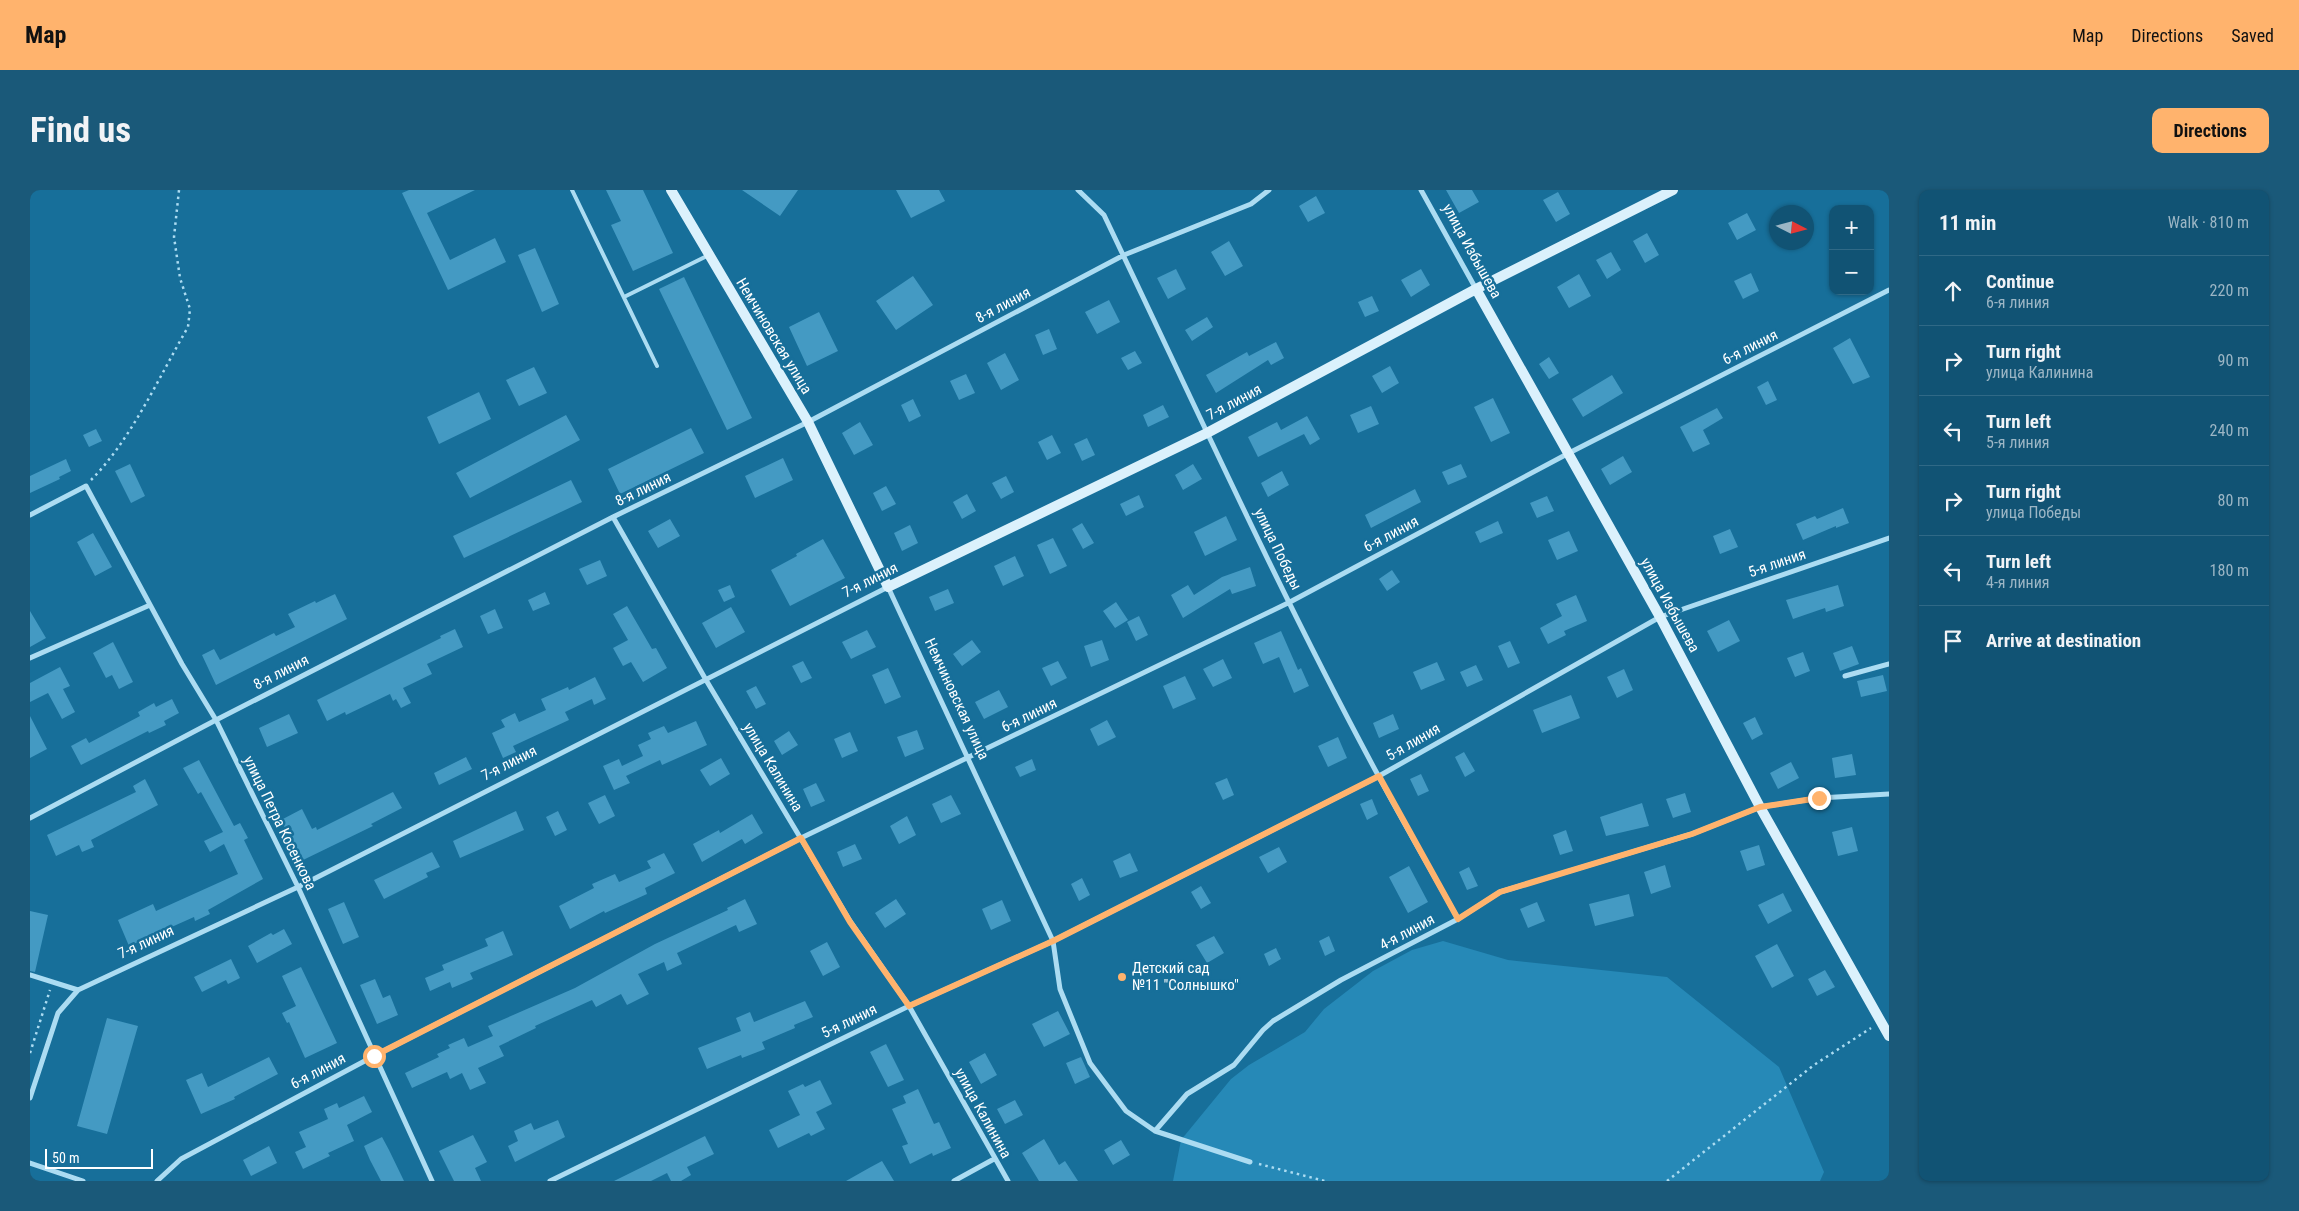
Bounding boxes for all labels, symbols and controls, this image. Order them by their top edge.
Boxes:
text: Map [25,21,66,49]
text: Map [2072,25,2103,46]
text: Directions [2131,25,2203,46]
text: Saved [2231,25,2274,46]
button: Directions [2152,108,2269,153]
text: Find us [30,110,131,151]
street label: улица Избышева [1439,200,1505,302]
north arrow [1769,205,1814,250]
map controls [1829,205,1874,295]
button: + [1829,205,1874,250]
text: 11 min [1939,211,1996,235]
text: Walk · 810 m [2168,213,2249,232]
button: − [1829,250,1874,295]
text: Continue [1986,270,2054,293]
street label: Немчиновская улица [732,275,816,397]
icon: ahead [1939,277,1967,305]
text: 220 m [2210,281,2249,300]
street label: 8-я линия [972,283,1034,327]
text: 6-я линия [1986,293,2050,312]
street label: 6-я линия [1719,325,1781,369]
text: Turn right [1986,340,2061,363]
icon: right [1939,347,1967,375]
text: 90 m [2217,351,2249,370]
text: улица Калинина [1986,363,2093,382]
street label: 7-я линия [1203,380,1265,424]
text: Turn left [1986,410,2051,433]
icon: left [1939,417,1967,445]
text: 240 m [2210,421,2249,440]
text: 5-я линия [1986,433,2050,452]
street label: 8-я линия [612,468,674,510]
text: Turn right [1986,480,2061,503]
icon: right [1939,487,1967,515]
text: 80 m [2217,491,2249,510]
text: улица Победы [1986,503,2081,522]
street label: улица Победы [1250,505,1306,593]
street label: 6-я линия [1360,512,1422,556]
street label: 5-я линия [1746,545,1808,581]
text: Turn left [1986,550,2051,573]
street label: улица Избышева [1637,554,1703,656]
icon: left [1939,557,1967,585]
street label: 7-я линия [839,558,901,602]
text: 180 m [2210,561,2249,580]
text: 4-я линия [1986,573,2050,592]
icon: arrive [1939,627,1967,655]
text: Arrive at destination [1986,629,2141,652]
street label: Немчиновская улица [921,635,993,763]
street label: 8-я линия [250,650,312,694]
street label: 6-я линия [998,694,1060,736]
street label: улица Калинина [739,719,807,815]
street label: 5-я линия [1383,719,1443,765]
street label: 7-я линия [478,741,540,785]
street label: улица Петра Косенкова [240,753,320,893]
route end [1808,787,1831,810]
street label: 4-я линия [1376,910,1438,954]
street label: 7-я линия [115,921,177,963]
place label: Детский сад №11 "Солнышко" [1132,959,1239,994]
marker: Детский сад №11 "Солнышко" [1116,971,1128,983]
street label: 5-я линия [818,1000,880,1042]
route start [363,1045,386,1068]
street label: 6-я линия [287,1049,349,1093]
street label: улица Калинина [951,1065,1015,1161]
scale bar [45,1146,152,1169]
text: 50 m [52,1150,80,1166]

